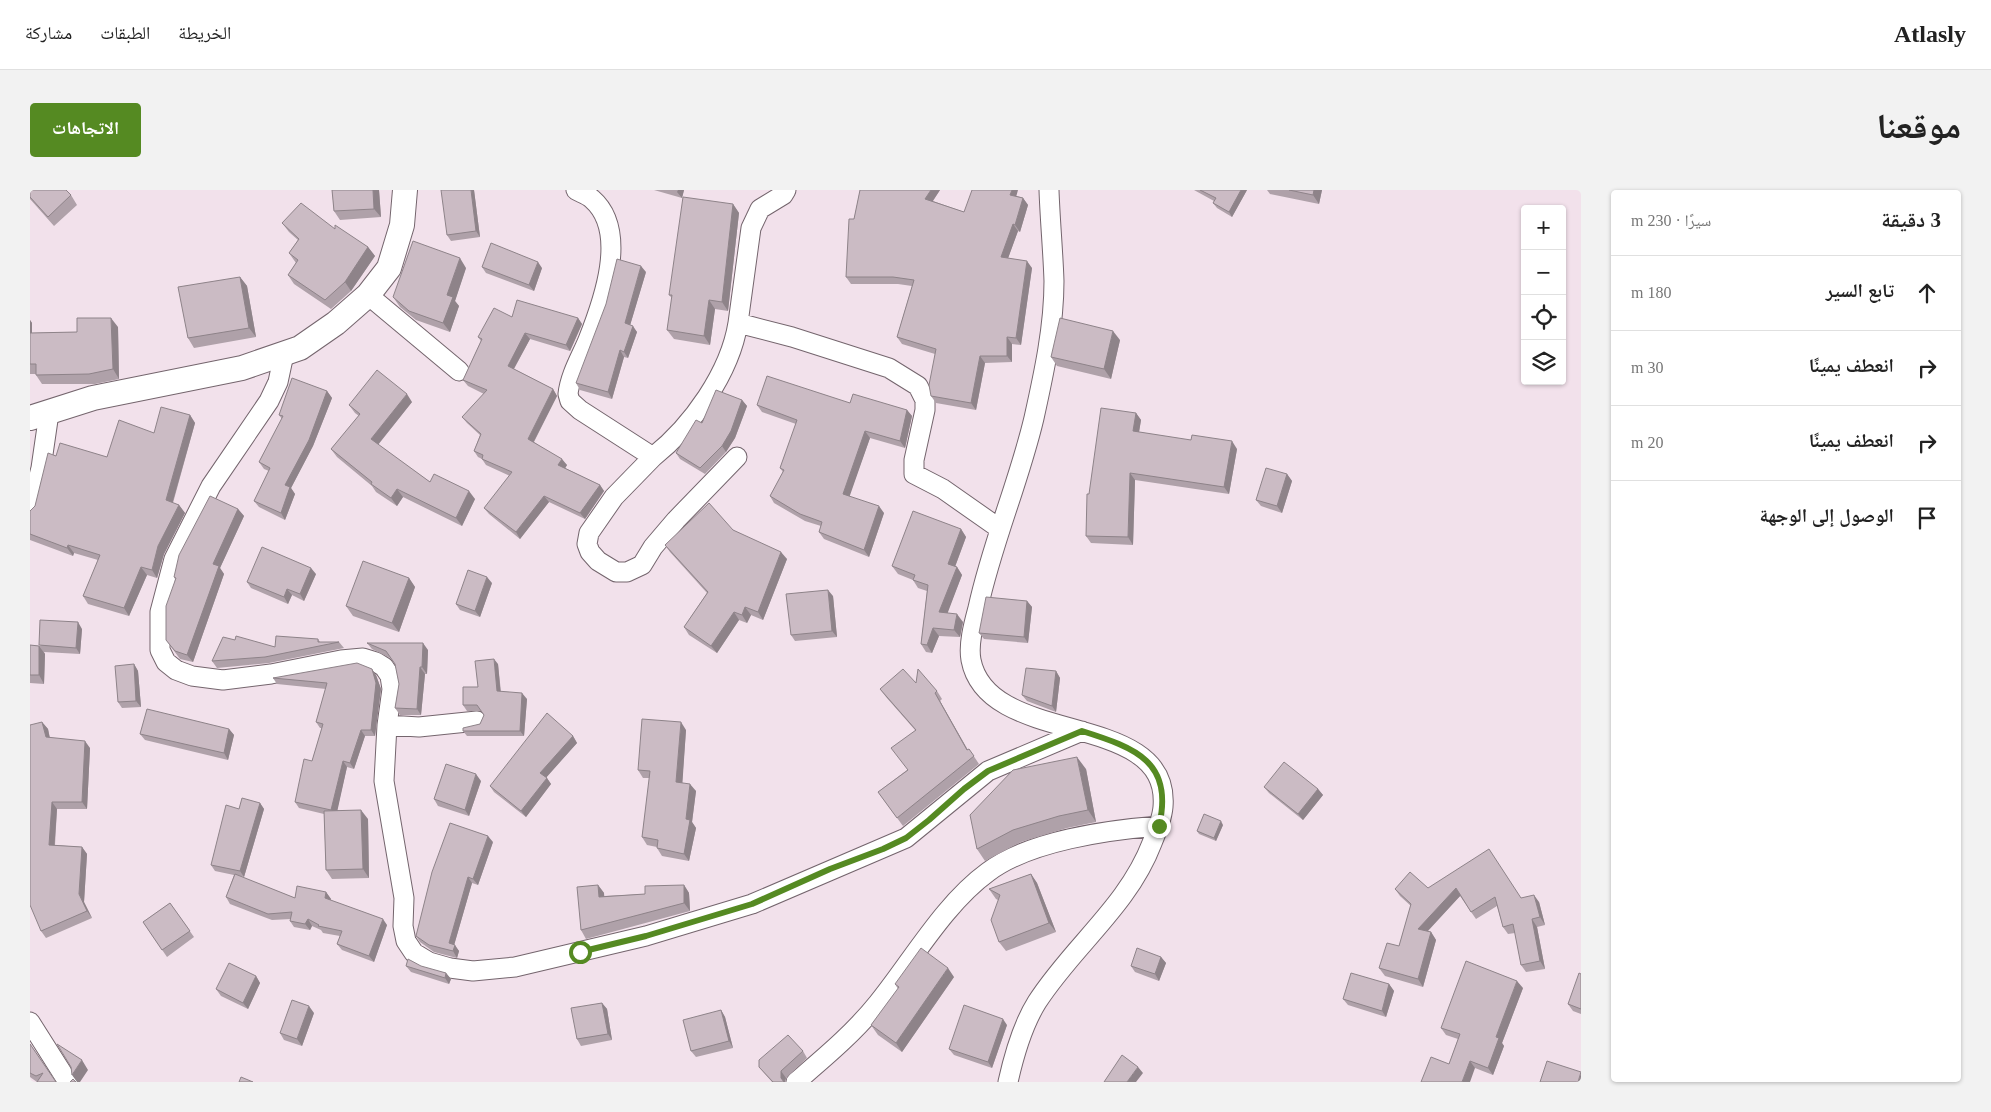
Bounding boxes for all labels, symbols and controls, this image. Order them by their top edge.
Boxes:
text: Atlasly [1894,21,1966,47]
text: مشاركة [25,23,72,43]
text: الطبقات [100,23,150,43]
text: الخريطة [178,23,231,43]
button: الاتجاهات [30,103,141,157]
text: موقعنا [1876,107,1961,146]
map controls [1521,205,1566,385]
button: + [1521,205,1566,250]
text: 3 دقيقة [1881,208,1941,232]
text: سيرًا · 230 m [1631,212,1711,229]
button: − [1521,250,1566,295]
icon: ahead [1913,279,1941,307]
text: تابع السير [1826,280,1894,301]
text: 180 m [1631,284,1671,301]
button: locate [1521,295,1566,340]
button: layers [1521,340,1566,385]
icon: right [1913,354,1941,382]
text: انعطف يمينًا [1809,355,1894,376]
text: 30 m [1631,359,1663,376]
icon: right [1913,429,1941,457]
text: انعطف يمينًا [1809,430,1894,451]
text: 20 m [1631,434,1663,451]
icon: arrive [1913,504,1941,532]
text: الوصول إلى الوجهة [1760,505,1894,526]
route end [1148,815,1171,838]
route start [569,941,592,964]

